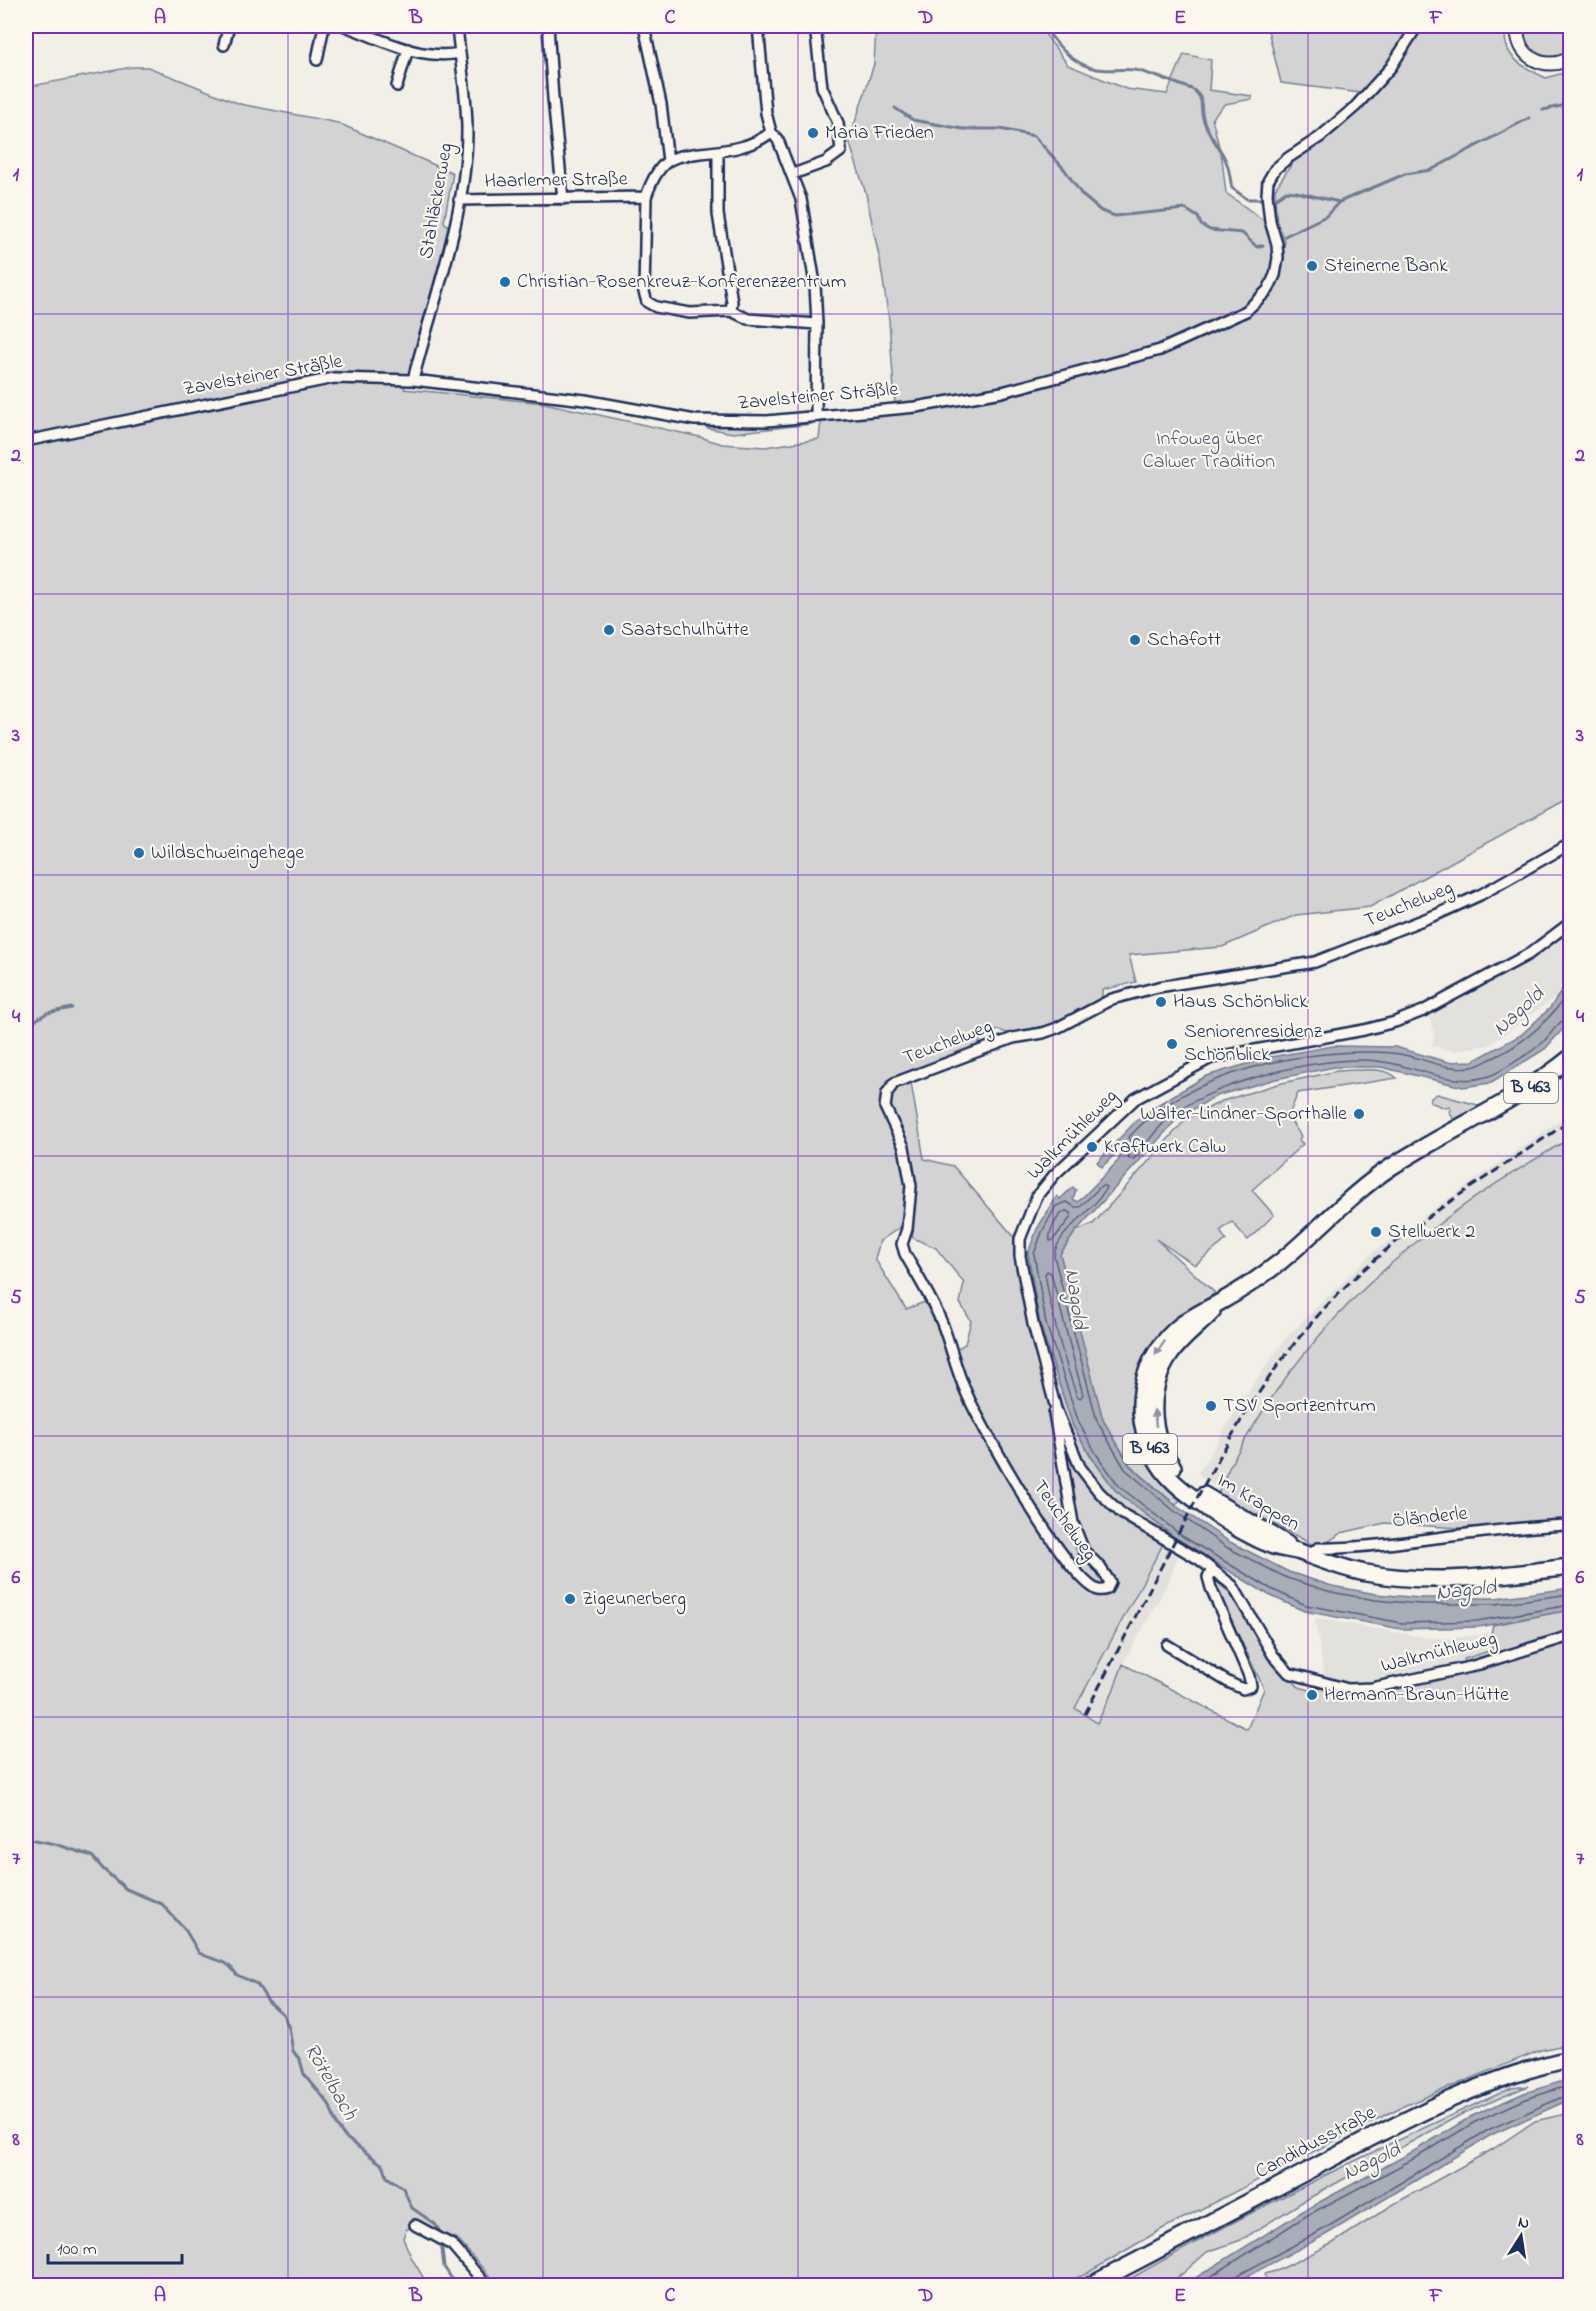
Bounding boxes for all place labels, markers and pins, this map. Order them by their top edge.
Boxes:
place label: Maria Frieden [825,119,934,148]
marker: Maria Frieden [806,126,820,140]
place label: Steinerne Bank [1324,252,1448,281]
marker: Steinerne Bank [1305,259,1319,273]
place label: Christian-Rosenkreuz-Konferenzzentrum [517,268,846,297]
marker: Christian-Rosenkreuz-Konferenzzentrum [498,275,512,289]
place label: Saatschulhütte [621,616,749,645]
marker: Saatschulhütte [602,623,616,637]
place label: Schafott [1147,626,1221,655]
marker: Schafott [1128,633,1142,647]
place label: Wildschweingehege [151,839,304,869]
marker: Wildschweingehege [132,846,146,860]
place label: Haus Schönblick [1173,988,1308,1017]
marker: Haus Schönblick [1154,995,1168,1009]
place label: Seniorenresidenz Schönblick [1184,1018,1323,1070]
marker: Seniorenresidenz Schönblick [1165,1037,1179,1051]
place label: Walter-Lindner-Sporthalle [1140,1100,1347,1129]
marker: Walter-Lindner-Sporthalle [1352,1107,1366,1121]
place label: Kraftwerk Calw [1104,1133,1226,1162]
marker: Kraftwerk Calw [1085,1140,1099,1154]
place label: Stellwerk 2 [1388,1218,1475,1247]
marker: Stellwerk 2 [1369,1225,1383,1239]
place label: TSV Sportzentrum [1223,1392,1376,1421]
marker: TSV Sportzentrum [1204,1399,1218,1413]
place label: Zigeunerberg [582,1585,686,1615]
marker: Zigeunerberg [563,1592,577,1606]
place label: Hermann-Braun-Hütte [1324,1681,1509,1710]
marker: Hermann-Braun-Hütte [1305,1688,1319,1702]

